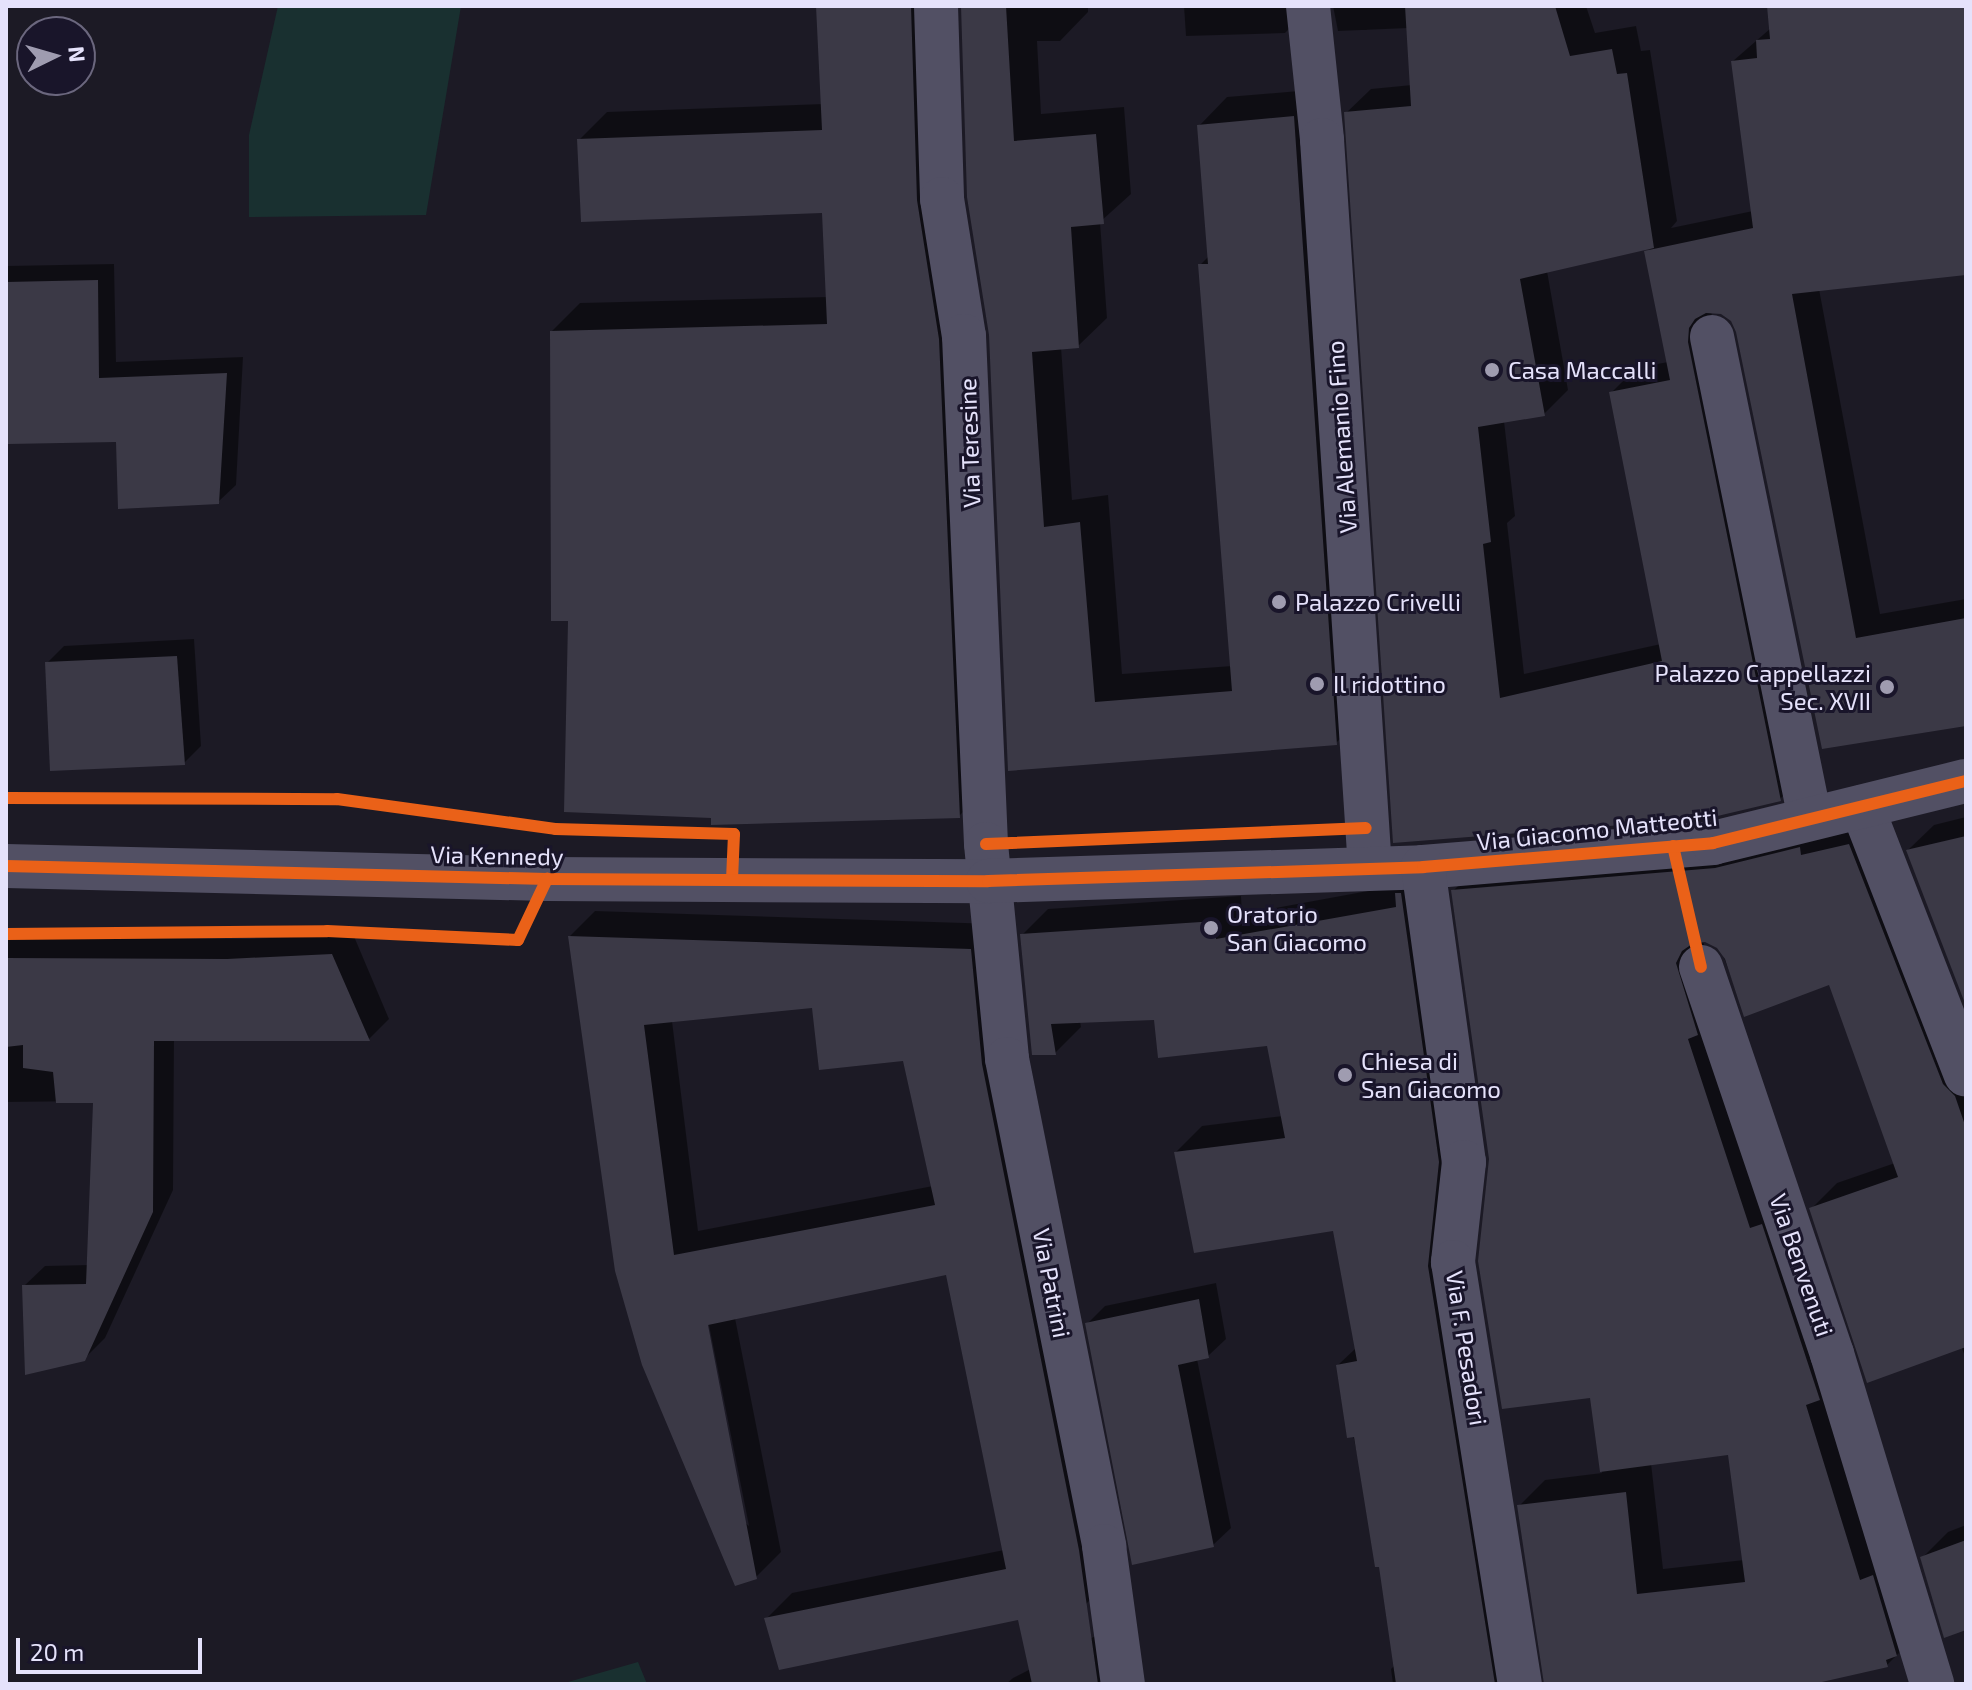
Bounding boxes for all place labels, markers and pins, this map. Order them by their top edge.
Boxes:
place label: Casa Maccalli [1508,356,1656,384]
marker: Casa Maccalli [1483,361,1501,379]
place label: Palazzo Crivelli [1295,588,1461,616]
marker: Palazzo Crivelli [1270,593,1288,611]
place label: Palazzo Cappellazzi Sec. XVII [1655,659,1871,715]
place label: Il ridottino [1333,670,1447,698]
marker: Il ridottino [1308,675,1326,693]
marker: Palazzo Cappellazzi Sec. XVII [1878,678,1896,696]
place label: Oratorio San Giacomo [1227,900,1367,956]
marker: Oratorio San Giacomo [1202,919,1220,937]
place label: Chiesa di San Giacomo [1361,1047,1501,1103]
marker: Chiesa di San Giacomo [1336,1066,1354,1084]

